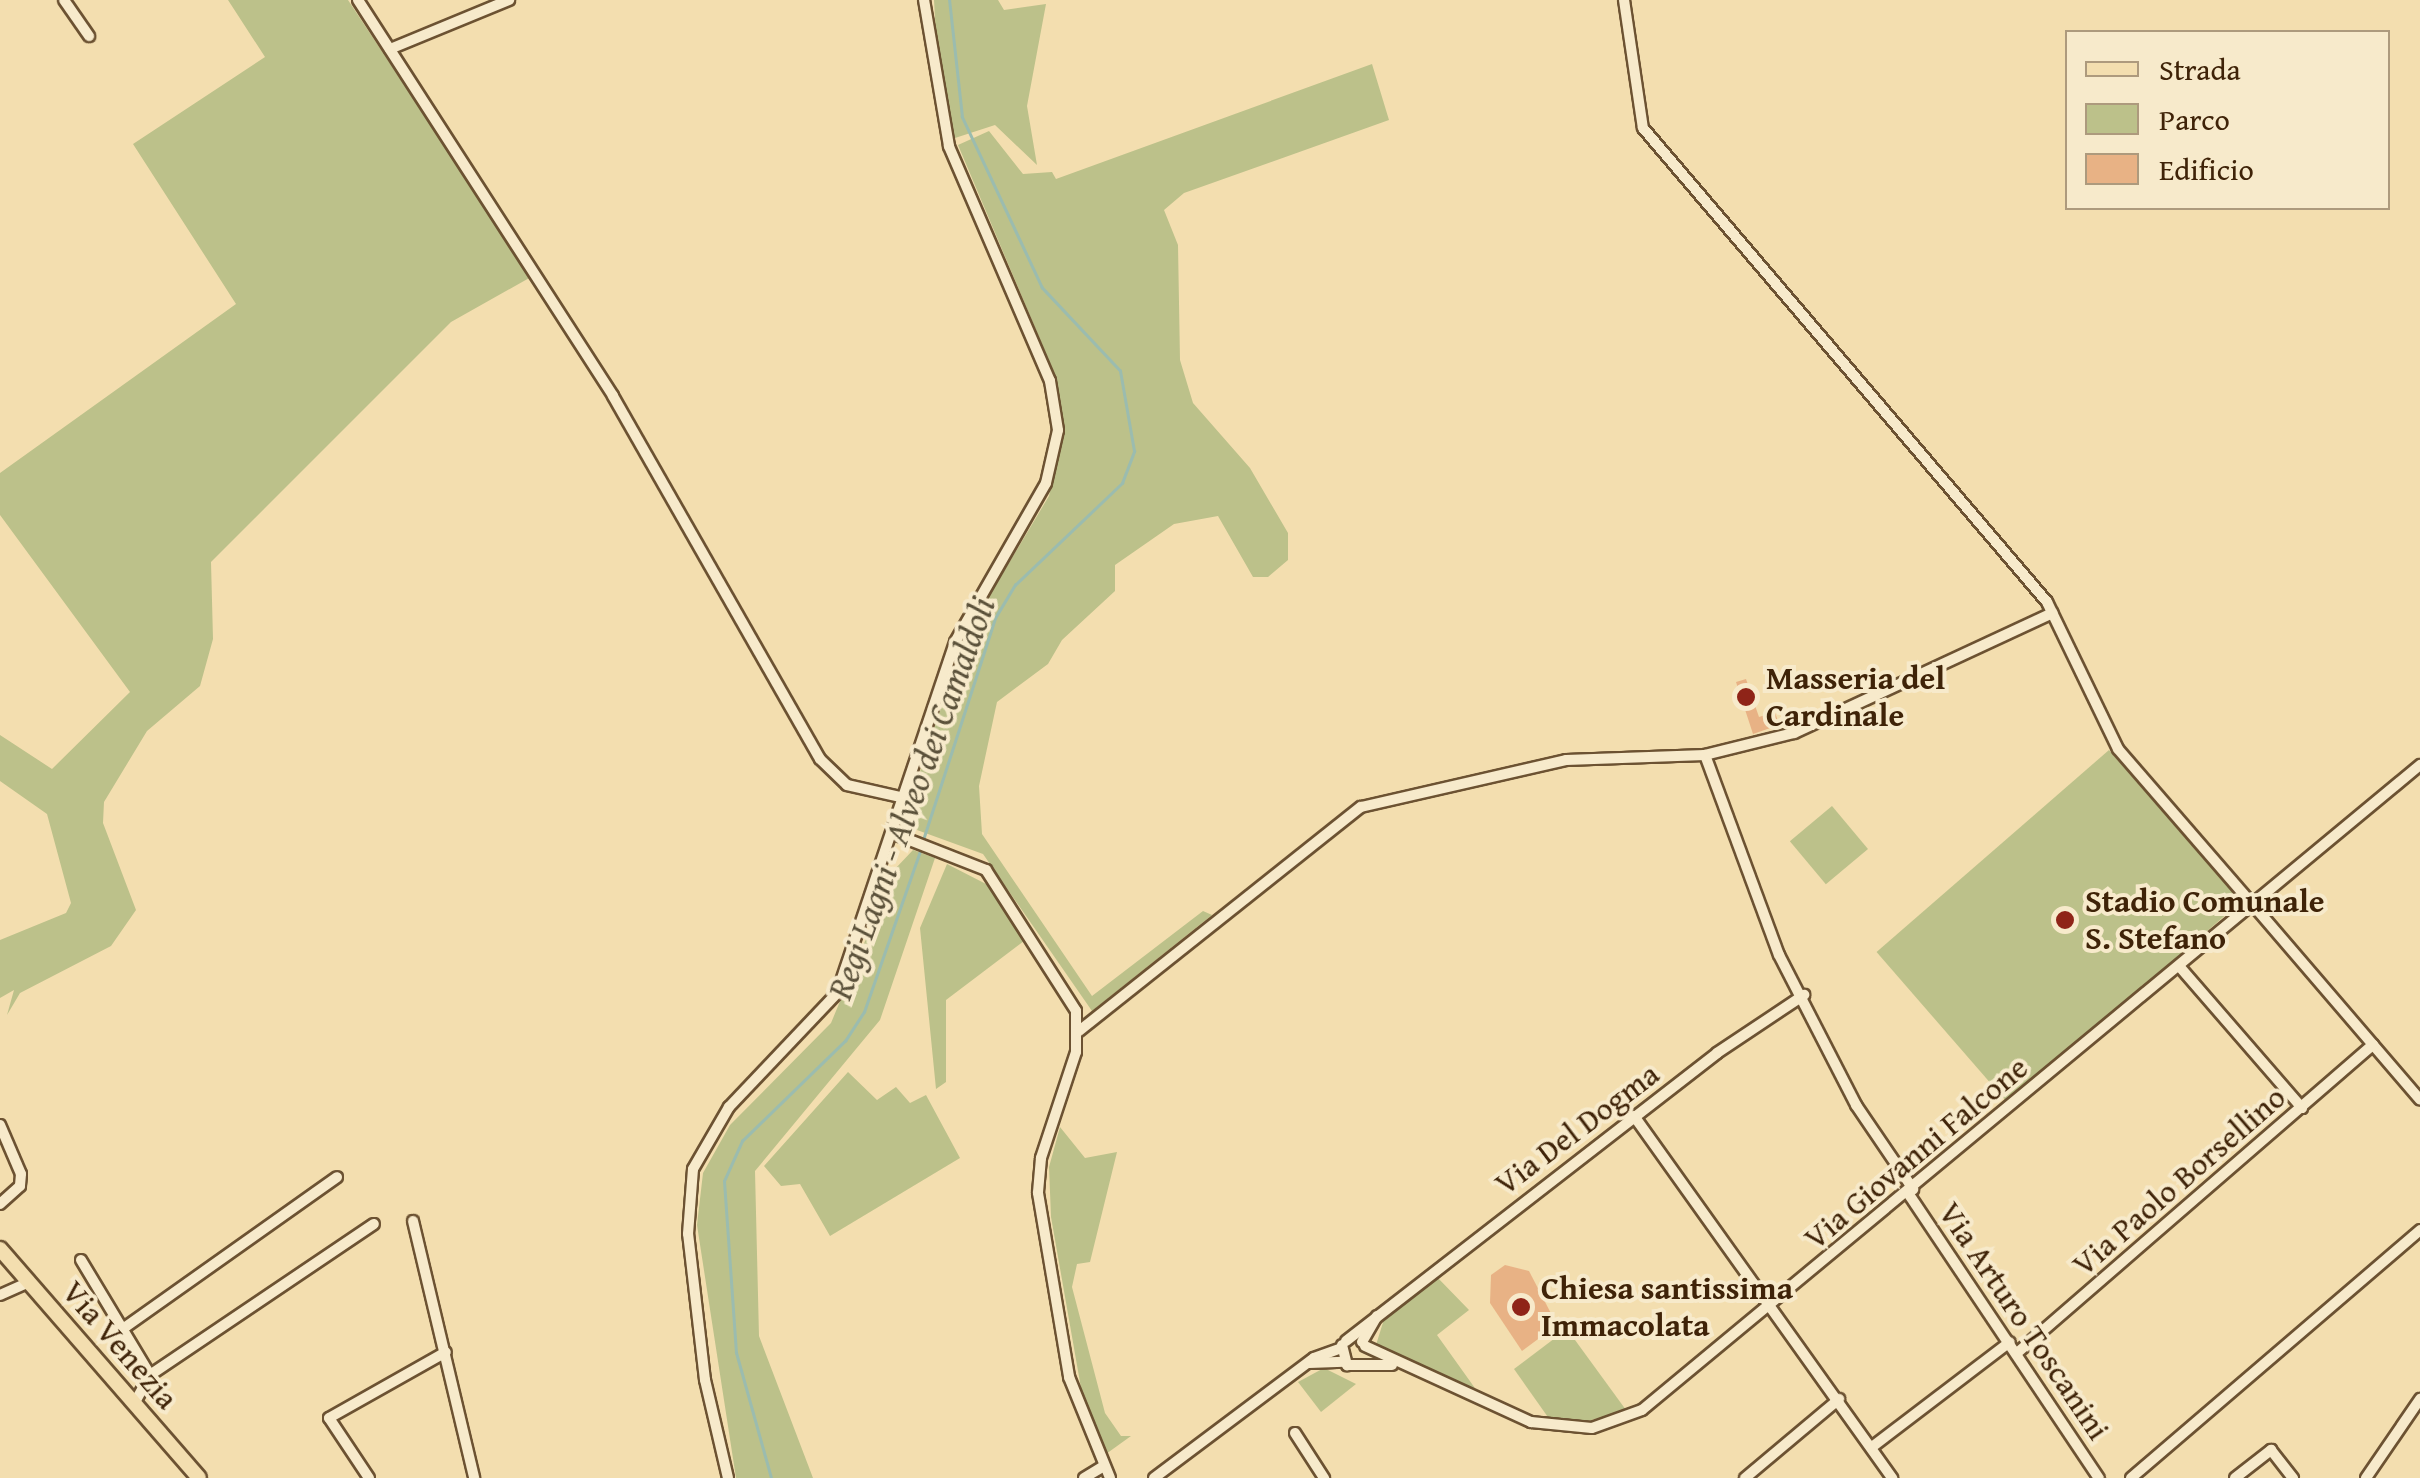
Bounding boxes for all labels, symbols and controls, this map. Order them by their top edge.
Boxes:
legend [2065,30,2390,210]
text: Strada [2159,47,2241,91]
text: Parco [2159,97,2230,141]
text: Edificio [2159,147,2254,191]
water label: Regi Lagni - Alveo dei Camaldoli [819,591,1003,1005]
place label: Masseria del Cardinale [1766,660,1945,735]
marker: Masseria del Cardinale [1735,686,1757,708]
place label: Stadio Comunale S. Stefano [2085,883,2325,958]
marker: Stadio Comunale S. Stefano [2054,909,2076,931]
street label: Via Giovanni Falcone [1796,1048,2036,1258]
street label: Via Del Dogma [1487,1055,1667,1203]
street label: Via Paolo Borsellino [2065,1078,2293,1284]
street label: Via Arturo Toscanini [1930,1195,2118,1447]
place label: Chiesa santissima Immacolata [1541,1270,1793,1345]
street label: Via Venezia [54,1273,186,1417]
marker: Chiesa santissima Immacolata [1510,1296,1532,1318]

